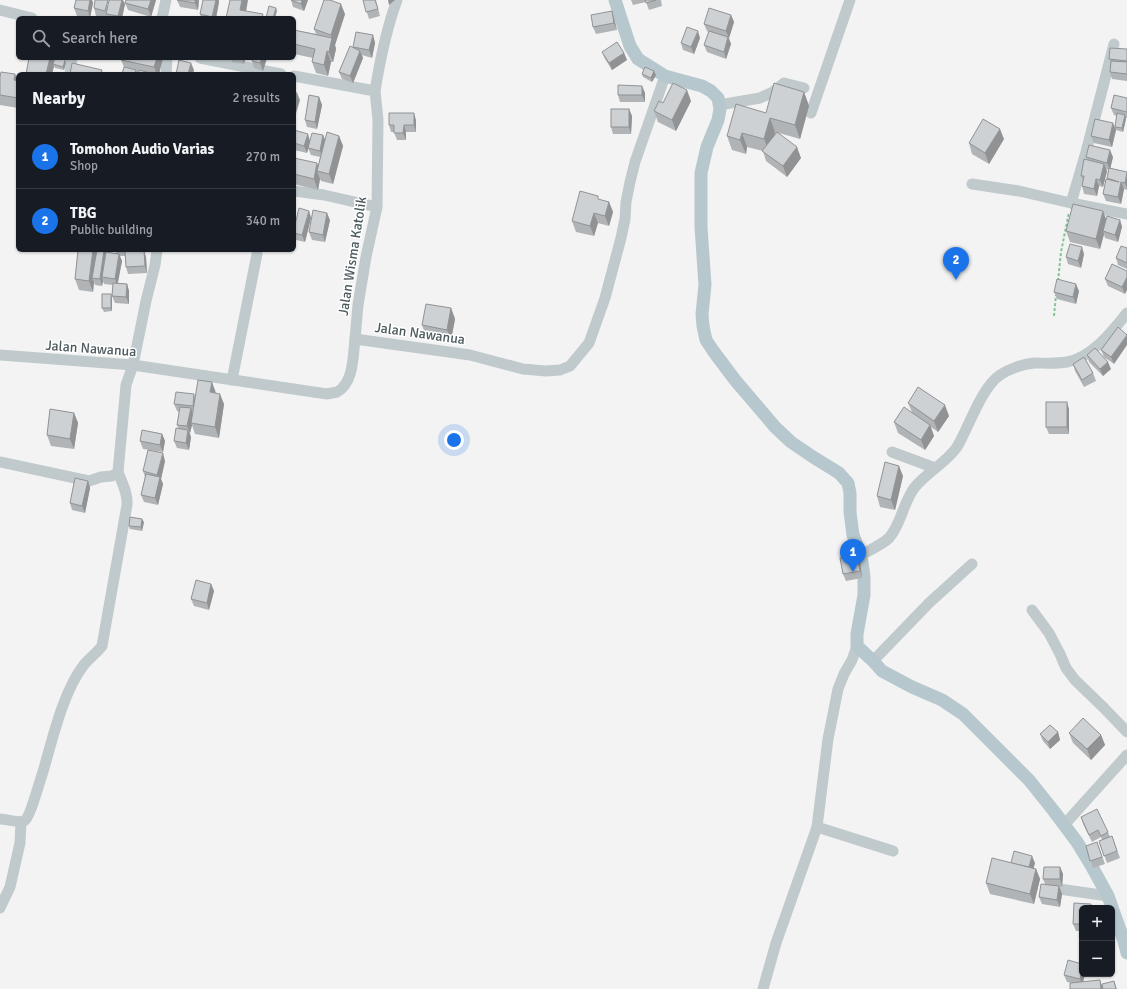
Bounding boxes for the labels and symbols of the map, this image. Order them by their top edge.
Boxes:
street label: Jalan Wisma Katolik [335,195,370,317]
pin: 2 [943,247,969,280]
street label: Jalan Nawanua [374,319,466,348]
street label: Jalan Nawanua [45,337,137,360]
your location [444,430,464,450]
pin: 1 [840,539,866,572]

